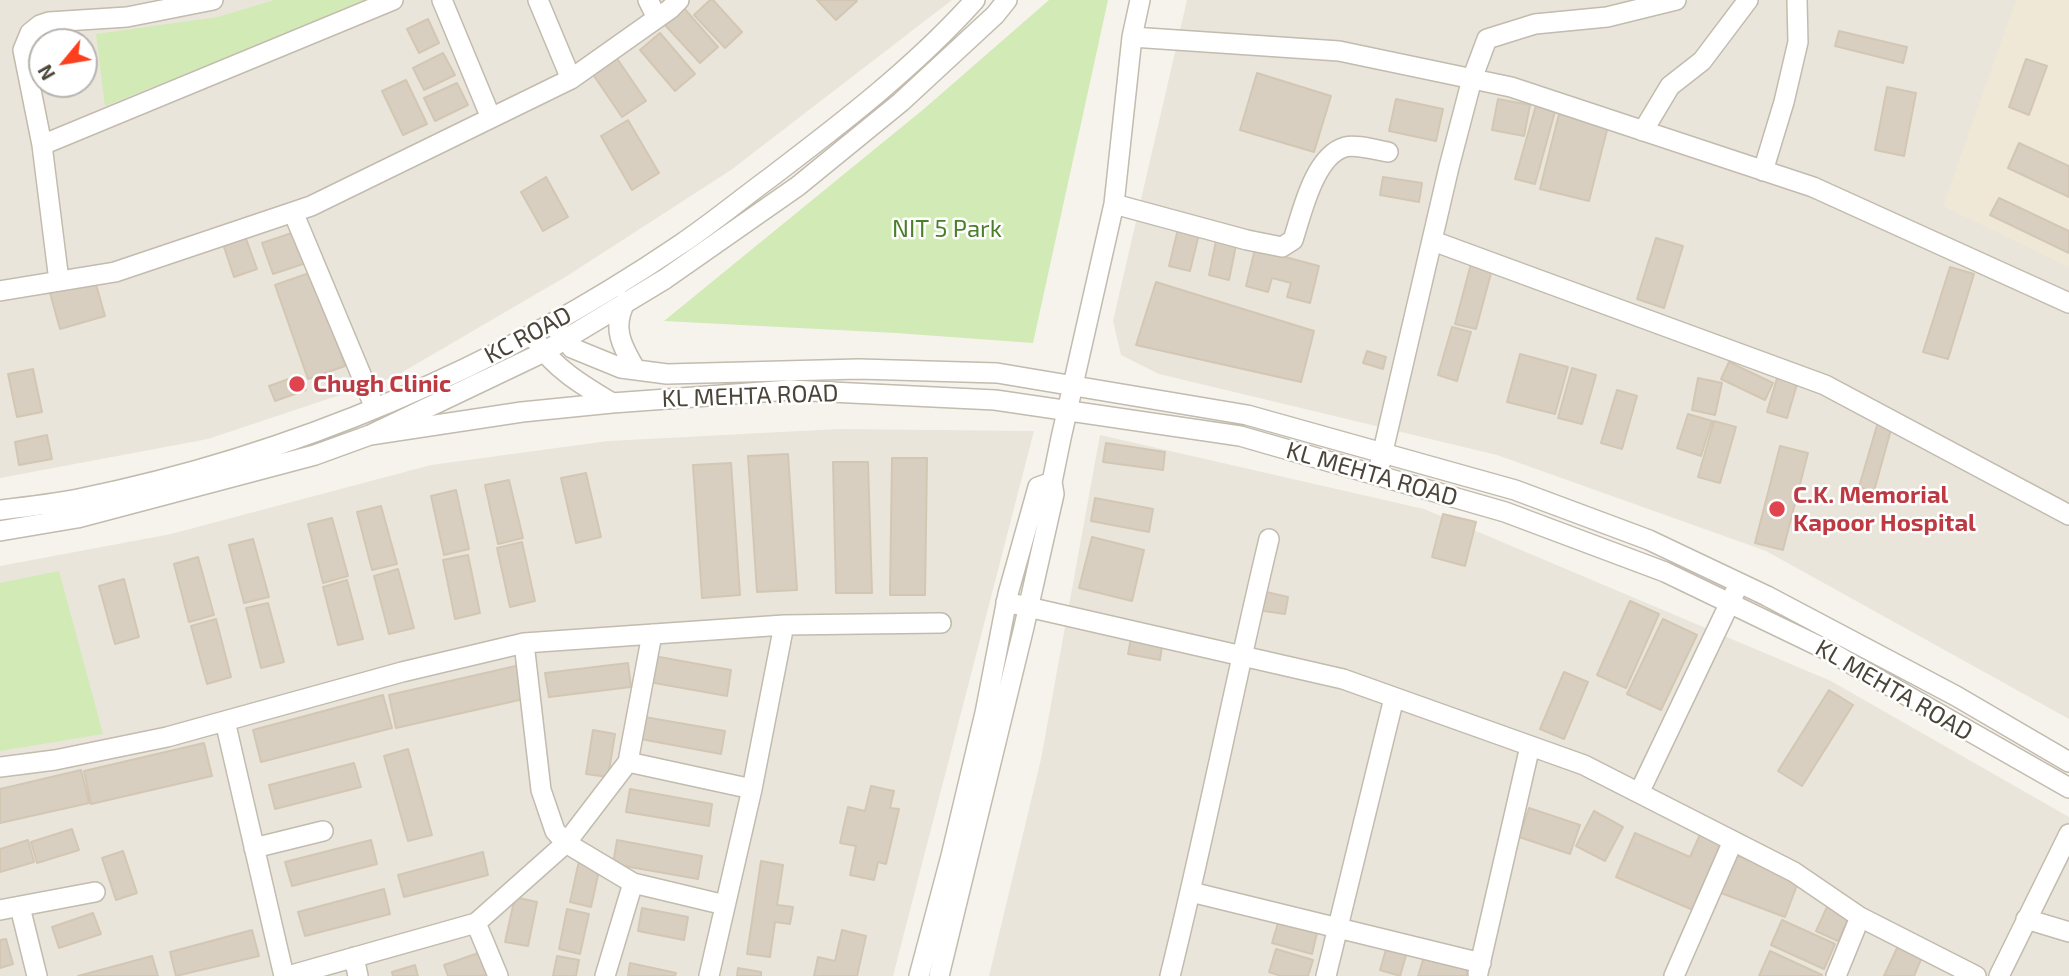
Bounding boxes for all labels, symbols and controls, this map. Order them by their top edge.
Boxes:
north arrow [28,28,98,98]
text: N [33,61,60,84]
park label: NIT 5 Park [892,215,1002,243]
street label: KC ROAD [480,300,576,370]
place label: Chugh Clinic [313,370,451,398]
marker: Chugh Clinic [287,374,307,394]
street label: KL MEHTA ROAD [661,379,839,413]
street label: KL MEHTA ROAD [1283,436,1461,512]
place label: C.K. Memorial Kapoor Hospital [1793,481,1976,537]
marker: C.K. Memorial Kapoor Hospital [1767,499,1787,519]
street label: KL MEHTA ROAD [1810,633,1978,747]

